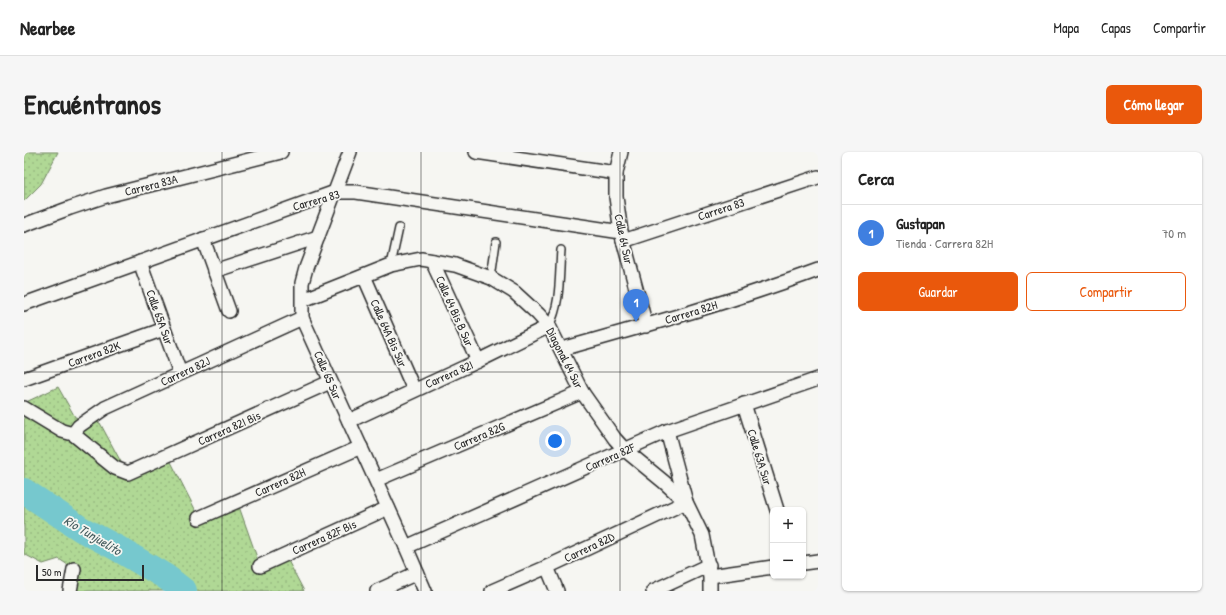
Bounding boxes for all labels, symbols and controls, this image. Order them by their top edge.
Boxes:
text: Nearbee [20,15,75,41]
text: Mapa [1054,18,1079,37]
text: Capas [1101,18,1131,37]
text: Compartir [1153,18,1206,37]
text: Encuéntranos [24,85,161,123]
button: Cómo llegar [1106,85,1202,124]
text: Cerca [858,167,894,190]
street label: Carrera 83A [123,170,179,200]
street label: Carrera 83 [291,185,341,215]
street label: Carrera 83 [696,194,746,224]
street label: Calle 64 Sur [610,212,638,266]
text: Gustapan [896,213,945,234]
text: 1 [869,224,873,242]
text: 70 m [1162,224,1186,242]
text: Tienda · Carrera 82H [896,234,993,252]
button: Guardar [858,272,1018,311]
button: Compartir [1026,272,1186,311]
street label: Calle 64 Bis B Sur [432,273,478,349]
street label: Calle 65A Sur [142,287,178,347]
pin: 1 [623,289,649,322]
street label: Calle 64A Bis Sur [366,296,412,370]
street label: Carrera 82H [663,296,720,328]
street label: Diagonal 64 Sur [542,325,588,392]
street label: Carrera 82K [66,336,123,371]
street label: Calle 65 Sur [310,348,346,402]
street label: Carrera 82J [158,352,213,390]
street label: Carrera 82I [422,356,476,392]
street label: Carrera 82I Bis [195,406,263,449]
street label: Carrera 82G [451,418,507,454]
street label: Calle 63A Sur [743,427,777,487]
your location [545,431,565,451]
street label: Carrera 82F [582,438,638,475]
street label: Carrera 82H [252,463,308,501]
map controls [770,507,806,579]
button: + [770,507,806,543]
water label: Río Tunjuelito [61,511,126,560]
street label: Carrera 82F Bis [289,515,359,559]
street label: Carrera 82D [561,528,617,566]
button: − [770,543,806,579]
scale bar [36,563,144,582]
text: 50 m [42,565,62,579]

